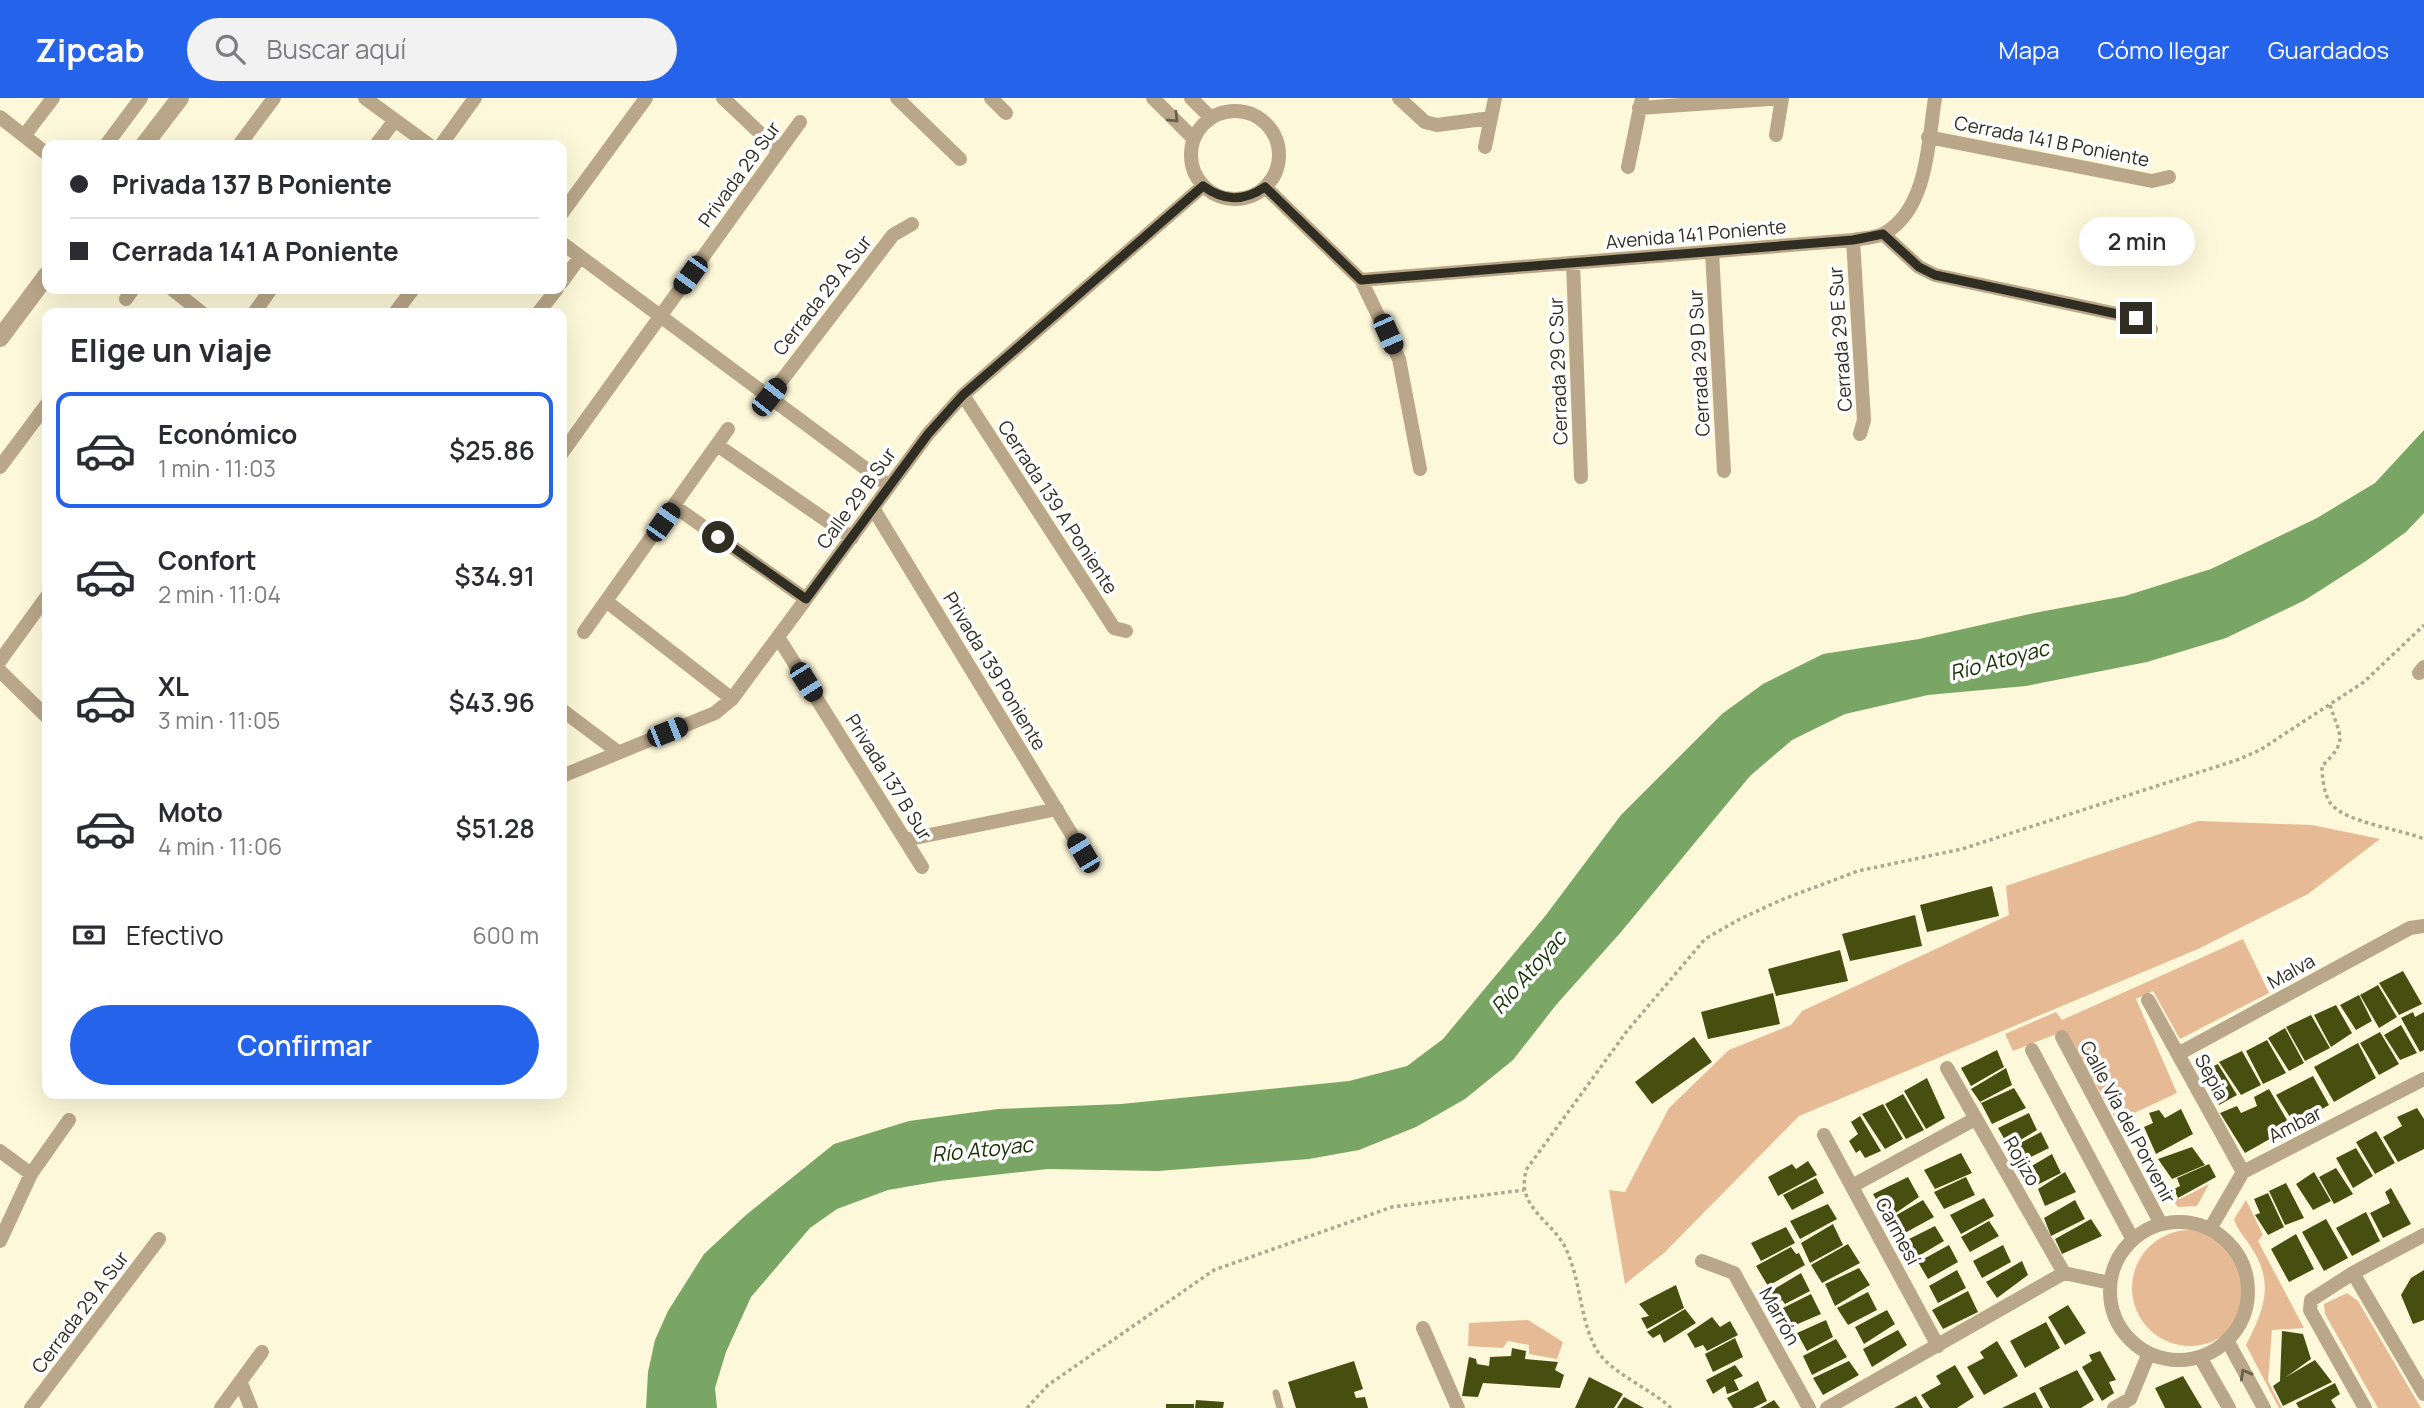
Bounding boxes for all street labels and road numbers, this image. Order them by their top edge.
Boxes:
street label: Cerrada 141 B Poniente [1952,109,2152,173]
street label: Privada 29 Sur [692,116,786,232]
street label: Avenida 141 Poniente [1605,213,1787,255]
street label: Cerrada 29 A Sur [767,229,877,361]
street label: Cerrada 29 E Sur [1822,266,1858,412]
street label: Cerrada 29 D Sur [1682,289,1716,437]
street label: Cerrada 29 C Sur [1542,297,1574,445]
street label: Cerrada 139 A Poniente [992,415,1124,599]
street label: Calle 29 B Sur [810,442,902,554]
street label: Privada 139 Poniente [937,587,1053,755]
street label: Privada 137 B Sur [840,709,938,845]
street label: Malva [2263,947,2319,995]
street label: Calle Vía del Porvenir [2074,1036,2182,1208]
street label: Sepia [2189,1049,2235,1105]
street label: Ambar [2264,1099,2326,1148]
street label: Rojizo [1997,1132,2047,1190]
street label: Carmesí [1869,1193,1927,1269]
street label: Cerrada 29 A Sur [26,1246,134,1378]
street label: Marrón [1753,1282,1807,1350]

